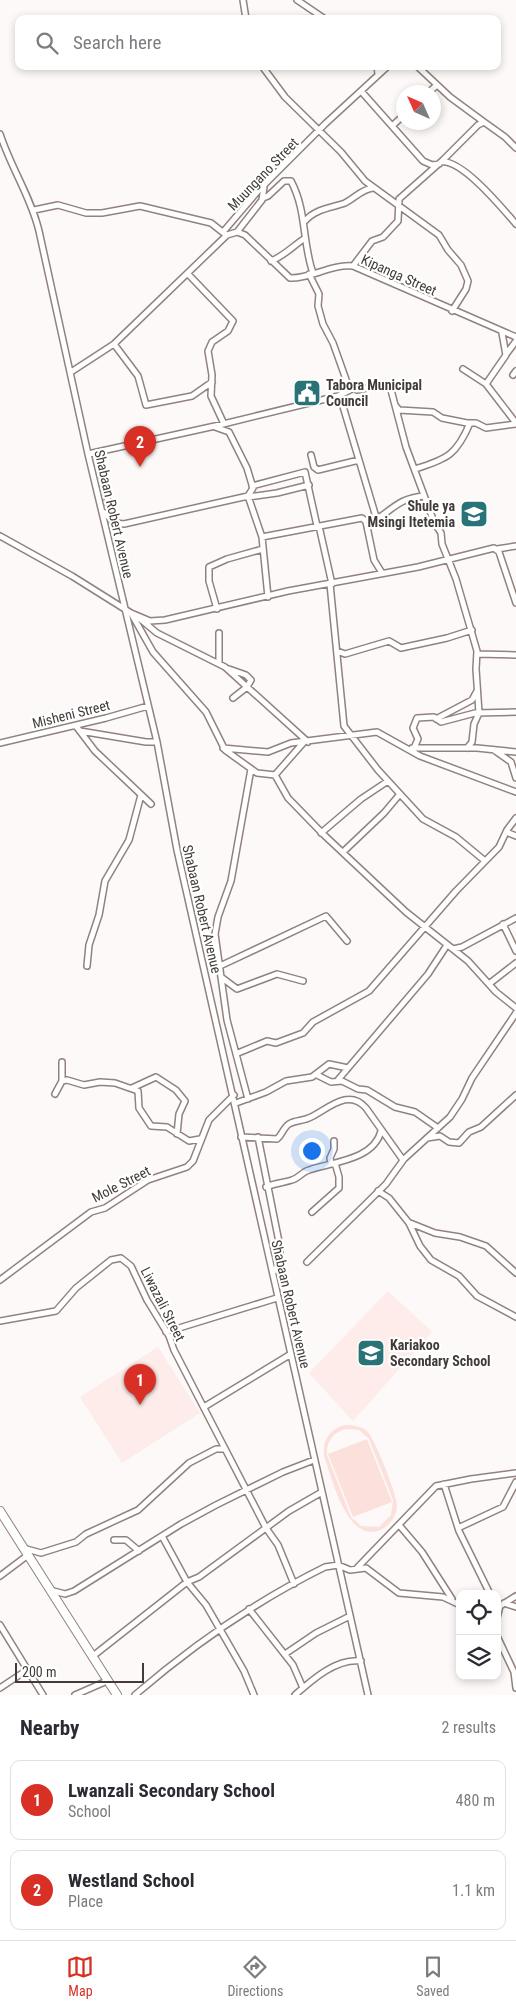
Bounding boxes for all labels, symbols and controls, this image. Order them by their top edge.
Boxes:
search box [15,15,501,70]
icon: search [33,29,61,57]
text: Search here [73,31,161,54]
north arrow [396,85,441,130]
street label: Muungano Street [224,135,302,213]
street label: Kipanga Street [359,251,439,299]
place label: Tabora Municipal Council [326,377,422,409]
public building icon: Tabora Municipal Council [292,378,322,408]
pin: 2 [124,426,156,467]
street label: Shabaan Robert Avenue [91,448,137,580]
place label: Shule ya Msingi Itetemia [368,498,455,530]
school or university icon: Shule ya Msingi Itetemia [459,499,489,529]
street label: Misheni Street [30,697,112,731]
street label: Shabaan Robert Avenue [179,843,225,975]
your location [299,1138,325,1164]
street label: Mole Street [89,1162,153,1206]
street label: Shabaan Robert Avenue [268,1238,314,1370]
street label: Liwazali Street [137,1264,189,1344]
place label: Kariakoo Secondary School [390,1337,491,1369]
school or university icon: Kariakoo Secondary School [356,1338,386,1368]
pin: 1 [124,1364,156,1405]
map controls [456,1590,501,1680]
button: locate [456,1590,501,1635]
button: layers [456,1635,501,1680]
scale bar [15,1660,144,1683]
text: 200 m [22,1664,57,1680]
text: Nearby [20,1716,79,1740]
text: 2 results [441,1718,496,1737]
text: Lwanzali Secondary School [68,1779,275,1802]
text: 1 [33,1791,41,1810]
text: 480 m [456,1791,495,1810]
text: School [68,1802,111,1821]
text: Westland School [68,1869,194,1892]
text: 2 [33,1881,41,1900]
text: 1.1 km [452,1881,495,1900]
text: Place [68,1892,103,1911]
tab: Map [66,1953,94,1999]
tab: Directions [227,1953,283,1999]
tab: Saved [416,1953,450,1999]

